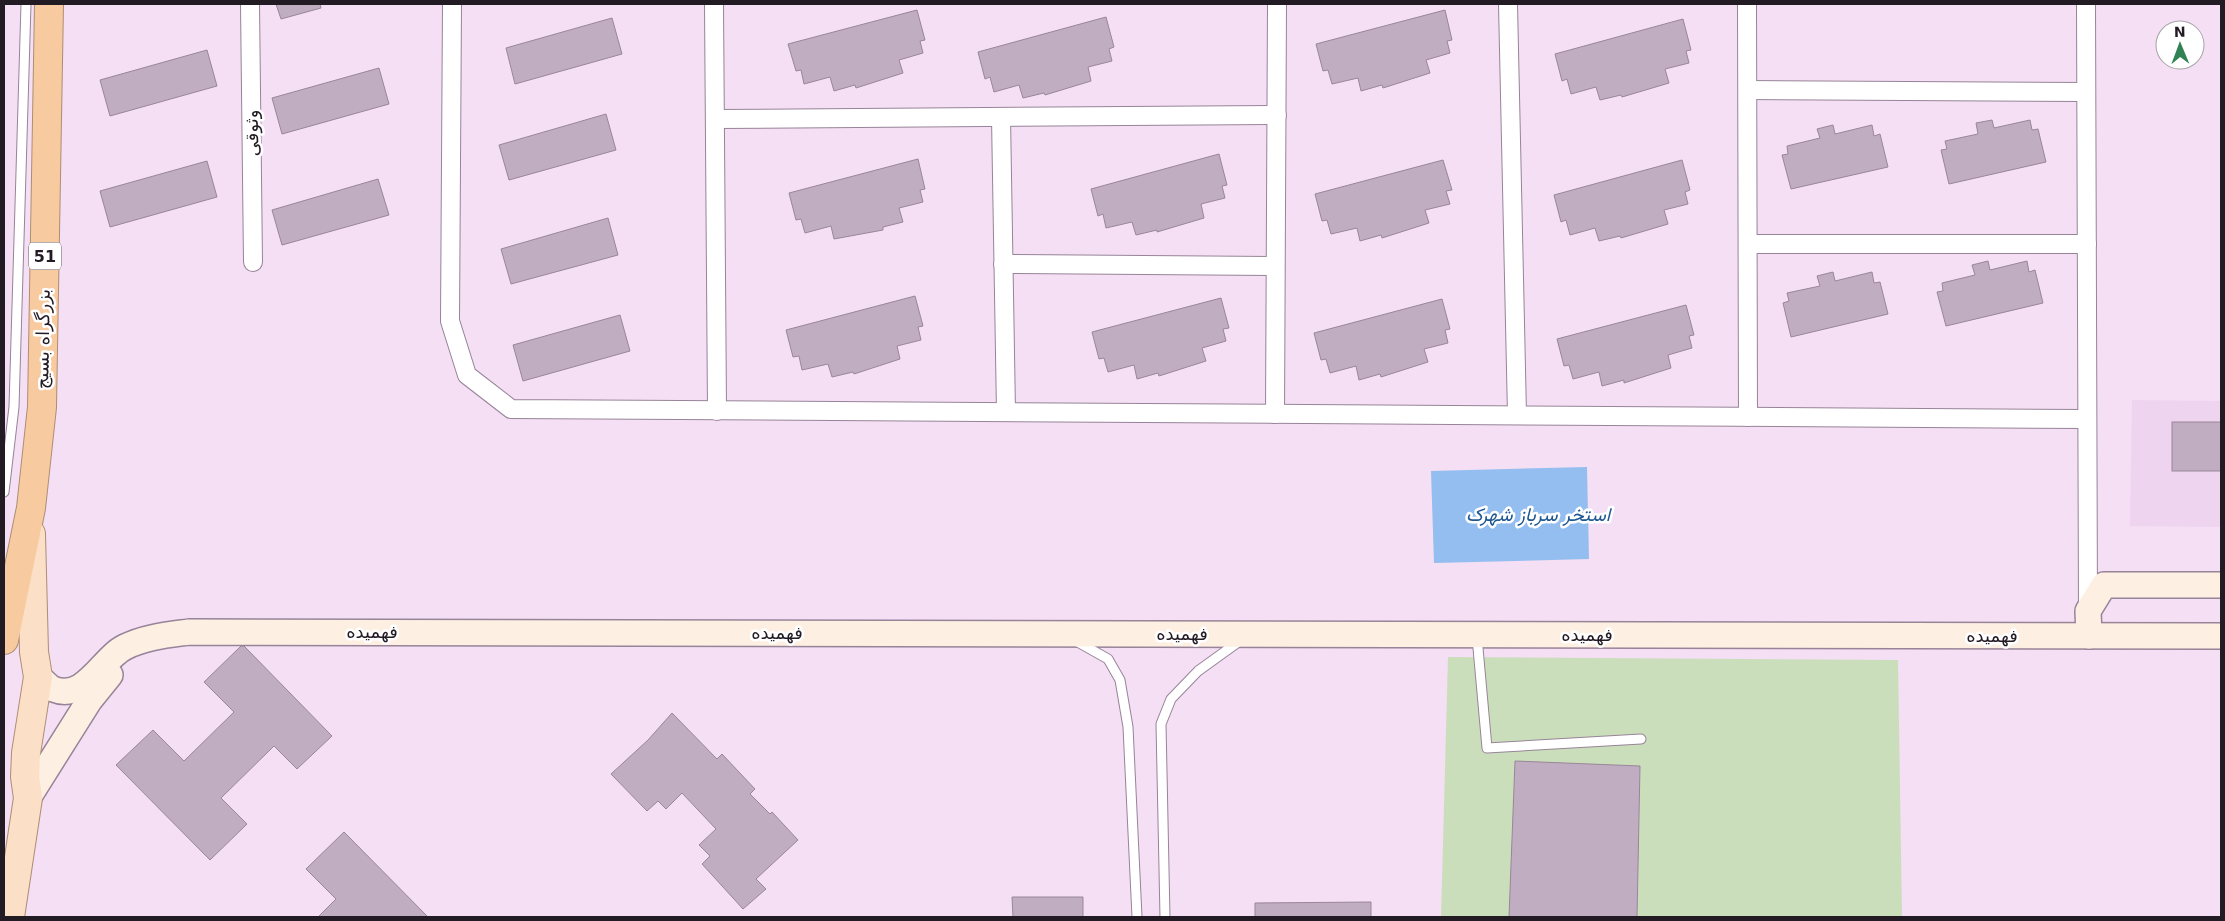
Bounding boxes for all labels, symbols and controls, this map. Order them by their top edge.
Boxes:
north arrow [2155,20,2205,70]
text: N [2174,24,2186,40]
street label: وثوقی [241,110,263,156]
road number: 51 [29,242,61,270]
street label: بزرگراه بسیج [31,289,55,389]
water label: استخر سرباز شهرک [1466,503,1613,526]
street label: فهمیده [346,621,398,643]
street label: فهمیده [751,622,803,644]
street label: فهمیده [1156,623,1208,645]
street label: فهمیده [1561,624,1613,646]
street label: فهمیده [1966,625,2018,647]

